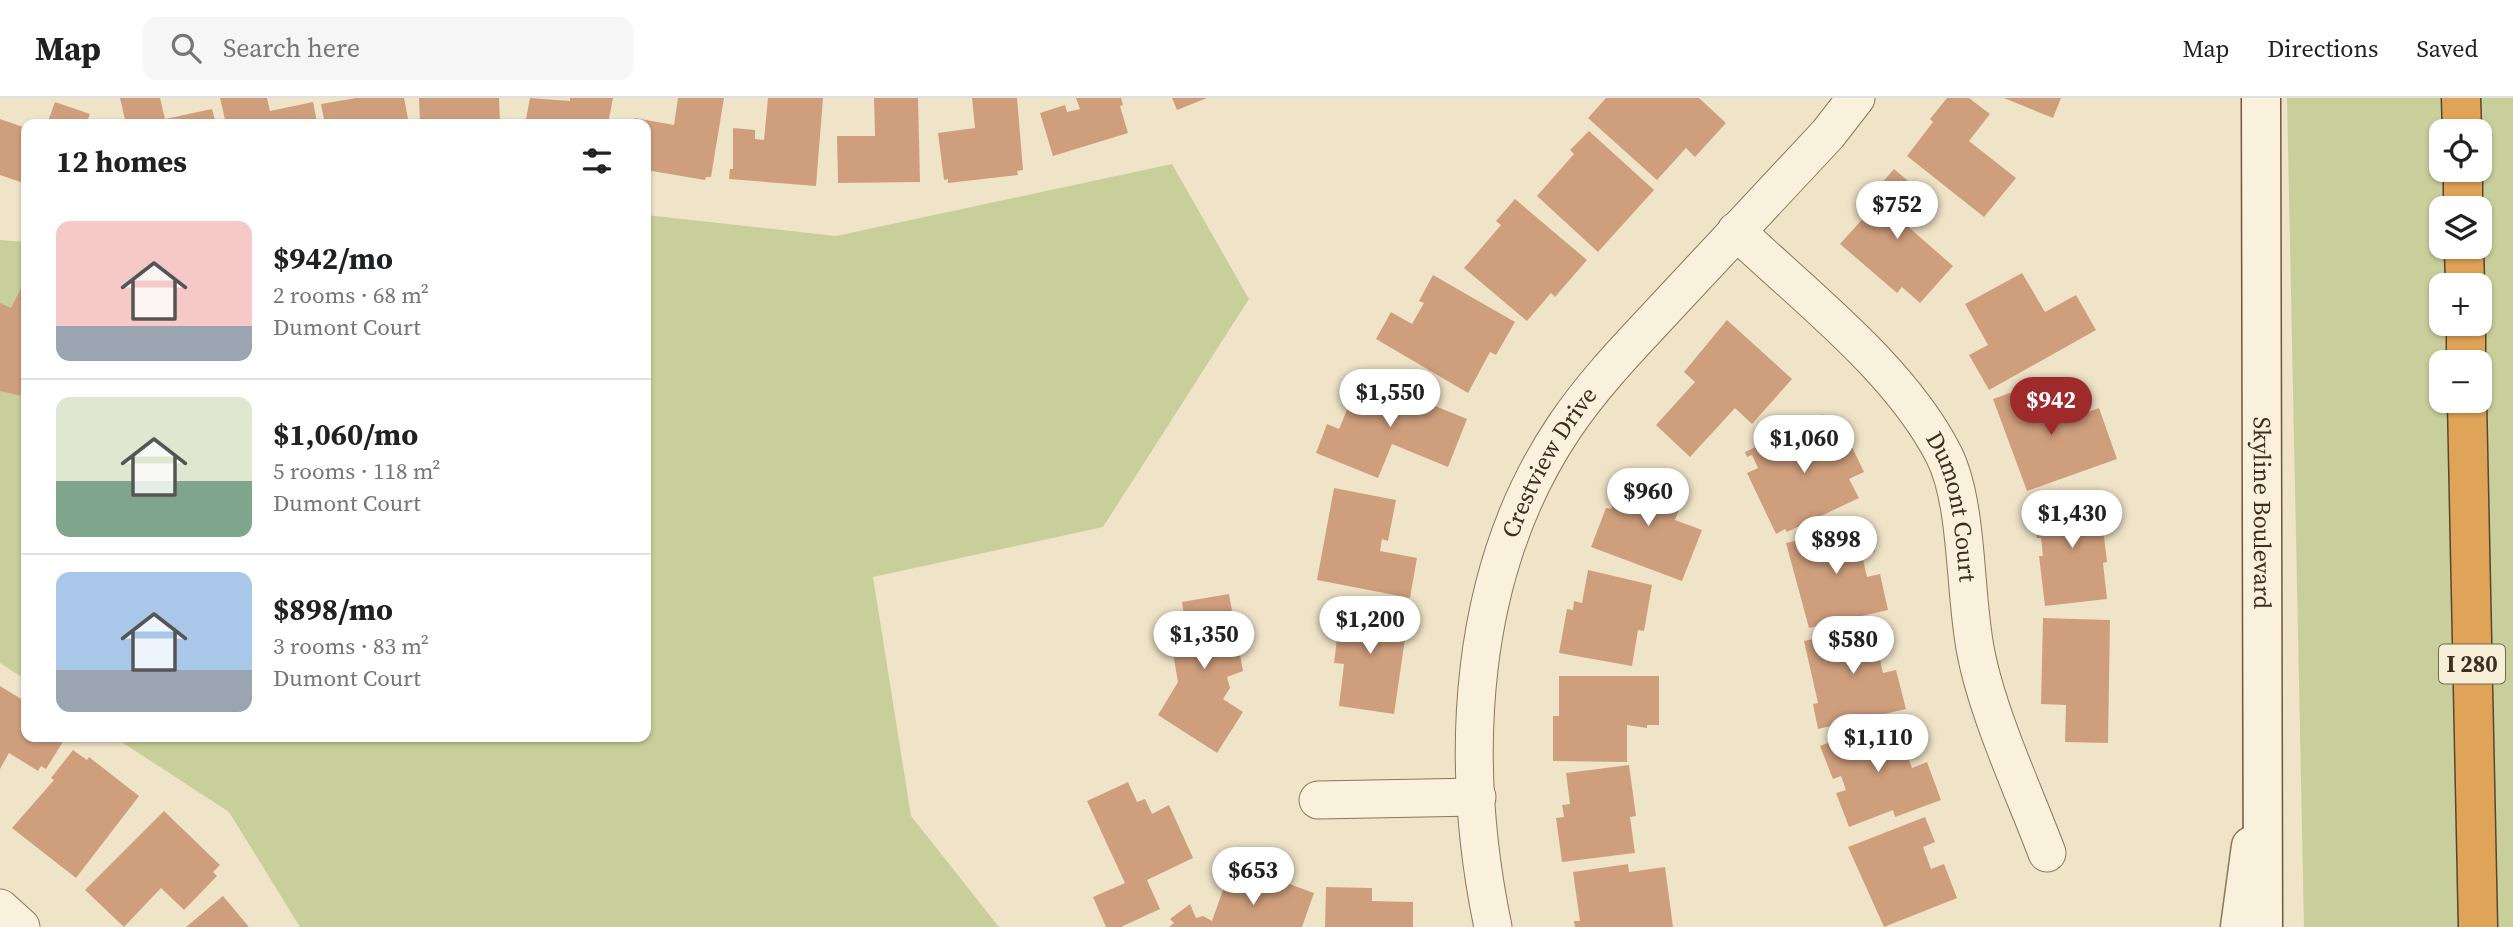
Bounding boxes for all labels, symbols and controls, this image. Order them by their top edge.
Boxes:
search box [143,17,633,80]
text: Map [35,26,101,71]
icon: search [167,29,205,67]
text: Search here [223,30,360,66]
text: Map [2182,32,2229,65]
text: Directions [2267,32,2378,65]
text: Saved [2416,32,2478,65]
map controls [2429,119,2492,413]
button: locate [2429,119,2492,182]
text: 12 homes [56,141,187,182]
icon: filters [578,142,616,180]
pin: $752 [1856,181,1938,241]
text: $752 [1872,188,1922,220]
button: layers [2429,196,2492,259]
text: $942/mo [273,238,393,279]
icon: home [112,249,196,333]
button: + [2429,273,2492,336]
text: 2 rooms · 68 m² [273,279,429,311]
text: Dumont Court [273,311,421,343]
button: − [2429,350,2492,413]
pin: $1,550 [1333,370,1447,429]
text: $1,550 [1355,376,1425,408]
pin: $942 [2010,378,2092,437]
street label: Crestview Drive [1493,379,1604,542]
text: $942 [2026,384,2076,416]
text: $1,060/mo [273,414,418,455]
pin: $1,060 [1747,416,1861,475]
street label: Skyline Boulevard [2246,417,2279,610]
text: $1,060 [1769,422,1839,454]
icon: home [112,425,196,509]
street label: Dumont Court [1918,425,1984,583]
text: 5 rooms · 118 m² [273,455,440,487]
pin: $960 [1607,468,1689,528]
text: $960 [1623,475,1673,507]
text: Dumont Court [273,487,421,519]
pin: $1,430 [2015,490,2129,550]
text: $1,430 [2037,497,2107,529]
pin: $898 [1795,517,1877,576]
text: $898 [1811,523,1861,555]
text: $898/mo [273,589,393,630]
pin: $1,200 [1313,596,1427,656]
icon: home [112,600,196,684]
text: $1,200 [1335,603,1405,635]
pin: $1,350 [1147,612,1261,671]
pin: $580 [1812,616,1894,676]
text: $1,350 [1169,618,1239,650]
text: $580 [1828,623,1878,655]
text: 3 rooms · 83 m² [273,630,429,662]
road number: I 280 [2439,644,2505,684]
text: Dumont Court [273,662,421,694]
pin: $1,110 [1821,714,1935,774]
text: $1,110 [1843,721,1913,753]
pin: $653 [1212,848,1294,907]
text: $653 [1228,854,1278,886]

